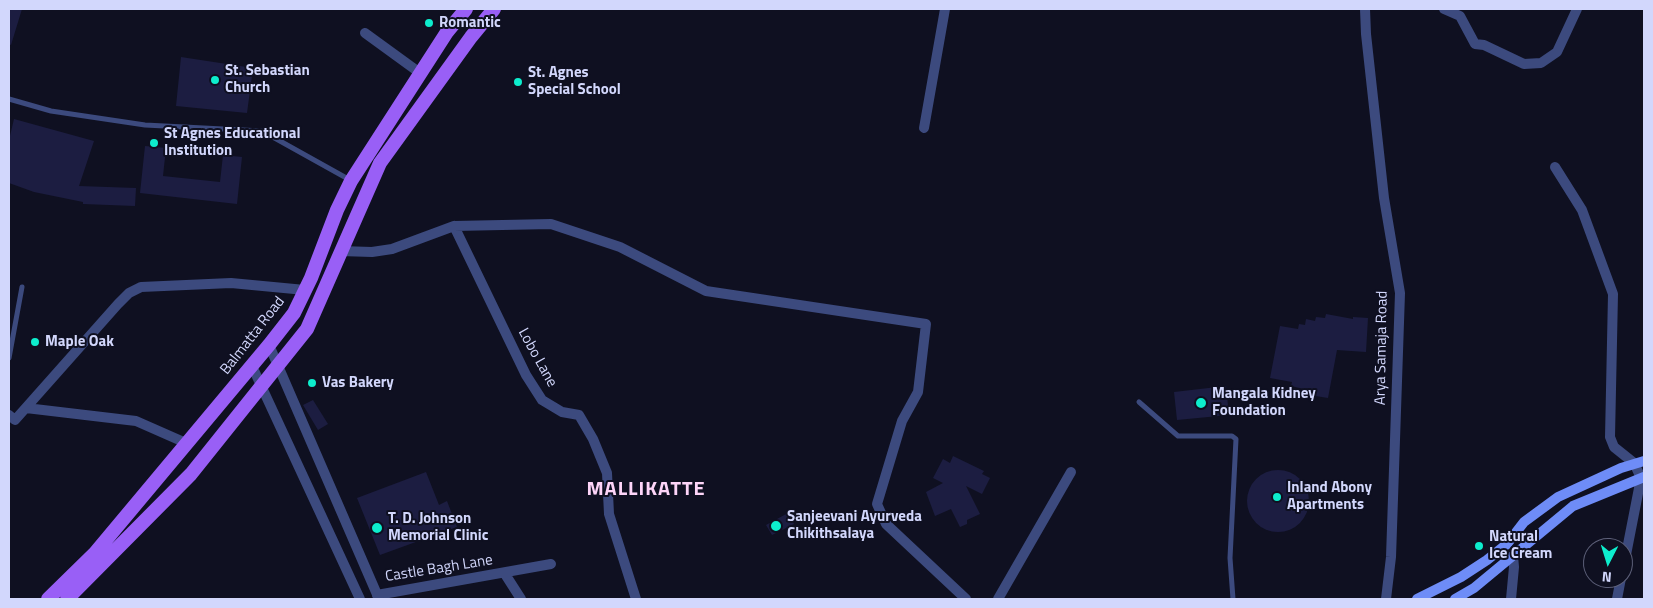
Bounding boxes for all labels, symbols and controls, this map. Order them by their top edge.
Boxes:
place label: Romantic [439,14,501,32]
marker: Romantic [423,17,435,29]
place label: St. Sebastian Church [225,62,310,97]
place label: St. Agnes Special School [528,64,621,99]
marker: St. Sebastian Church [209,74,221,86]
marker: St. Agnes Special School [512,76,524,88]
place label: St Agnes Educational Institution [164,125,301,160]
marker: St Agnes Educational Institution [148,137,160,149]
street label: Arya Samaja Road [1372,291,1392,405]
street label: Balmatta Road [217,293,289,379]
street label: Lobo Lane [514,325,560,391]
place label: Maple Oak [45,333,114,351]
marker: Maple Oak [29,336,41,348]
place label: Vas Bakery [322,374,394,392]
marker: Vas Bakery [306,377,318,389]
place label: Mangala Kidney Foundation [1212,385,1316,420]
marker: Mangala Kidney Foundation [1194,396,1208,410]
district label: MALLIKATTE [585,478,707,502]
place label: Inland Abony Apartments [1287,479,1372,514]
marker: Inland Abony Apartments [1271,491,1283,503]
place label: Sanjeevani Ayurveda Chikithsalaya [787,508,922,543]
place label: T. D. Johnson Memorial Clinic [388,510,488,545]
marker: Sanjeevani Ayurveda Chikithsalaya [769,519,783,533]
marker: T. D. Johnson Memorial Clinic [370,521,384,535]
place label: Natural Ice Cream [1489,528,1552,563]
north arrow [1583,538,1633,588]
marker: Natural Ice Cream [1473,540,1485,552]
street label: Castle Bagh Lane [384,552,494,586]
text: N [1601,567,1612,588]

